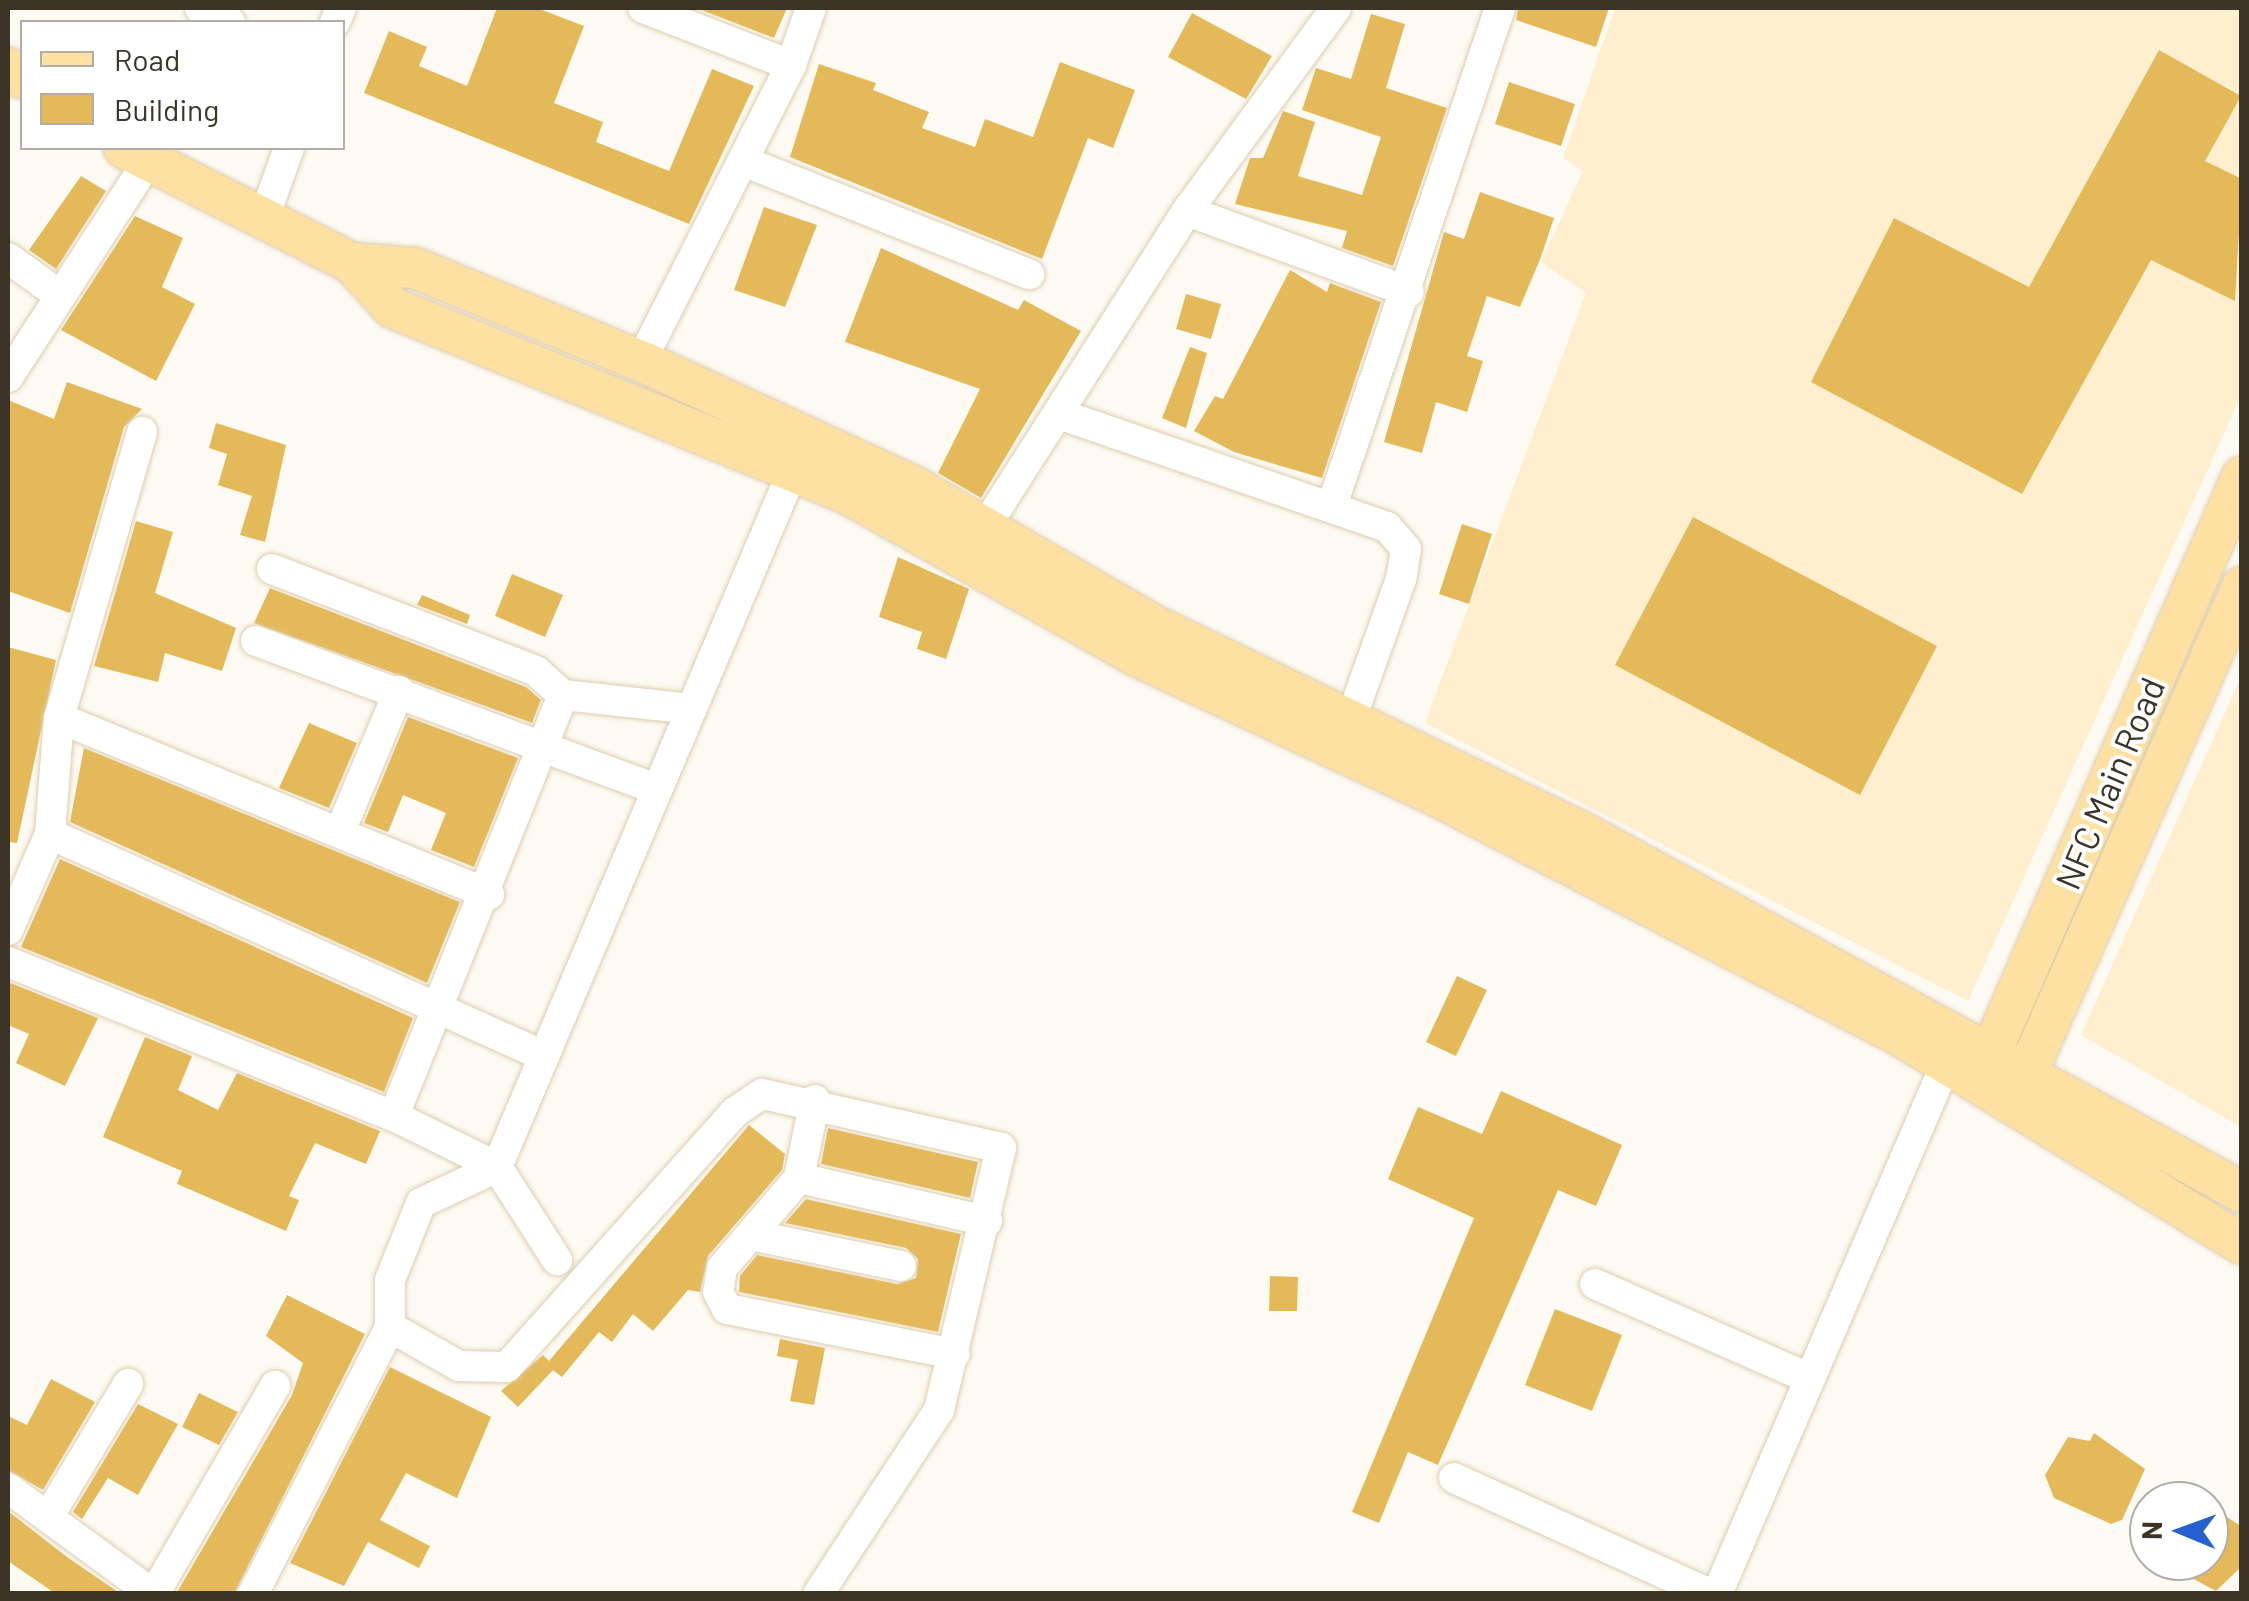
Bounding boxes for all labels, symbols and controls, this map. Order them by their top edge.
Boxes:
legend [20,20,345,150]
text: Road [114,41,180,77]
text: Building [114,91,219,127]
street label: NFC Main Road [2045,671,2173,895]
north arrow [2129,1481,2229,1581]
text: N [2134,1521,2168,1540]

